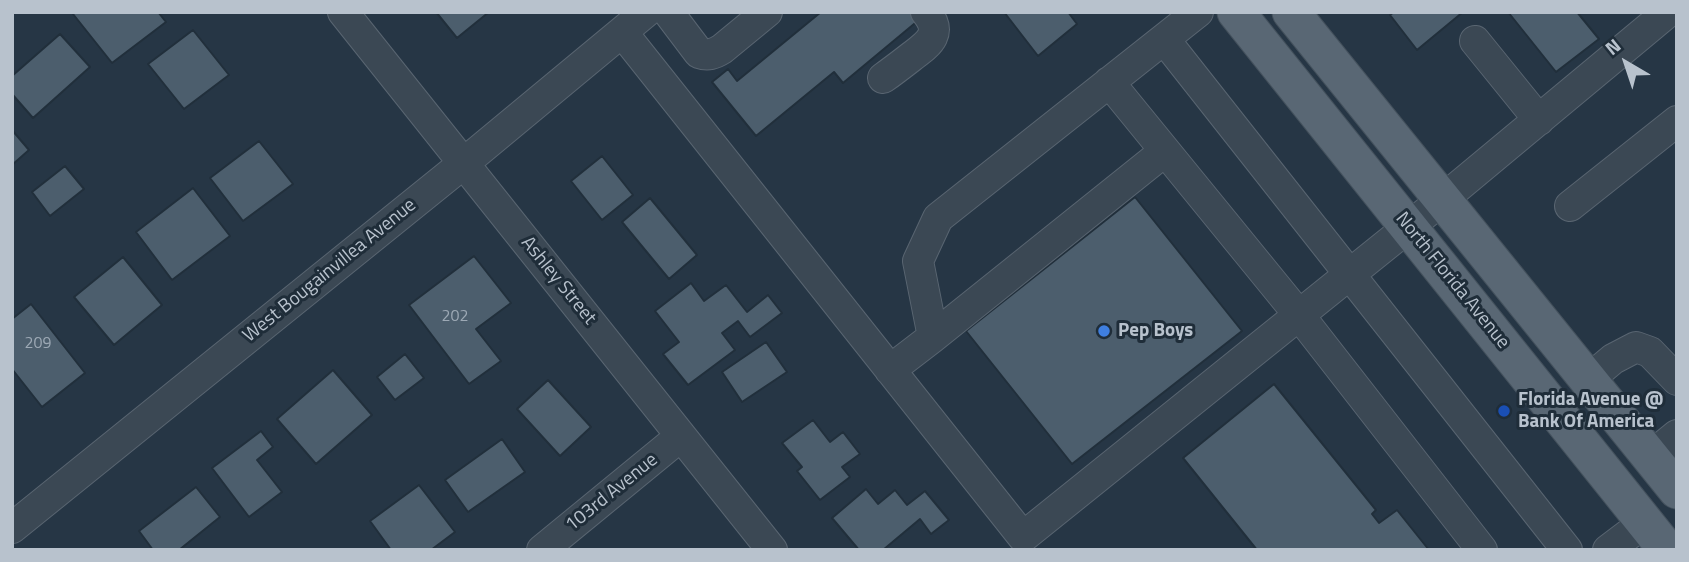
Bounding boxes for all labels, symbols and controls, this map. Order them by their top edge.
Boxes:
north arrow [1591,28,1661,98]
text: N [1598,31,1627,62]
street label: West Bougainvillea Avenue [239,194,421,348]
street label: North Florida Avenue [1390,208,1514,354]
street label: Ashley Street [516,232,600,330]
house number: 202 [442,307,468,327]
place label: Pep Boys [1118,320,1193,342]
marker: Pep Boys [1096,323,1112,339]
house number: 209 [25,334,51,354]
place label: Florida Avenue @ Bank Of America [1518,389,1663,433]
marker: Florida Avenue @ Bank Of America [1496,403,1512,419]
street label: 103rd Avenue [561,449,663,537]

